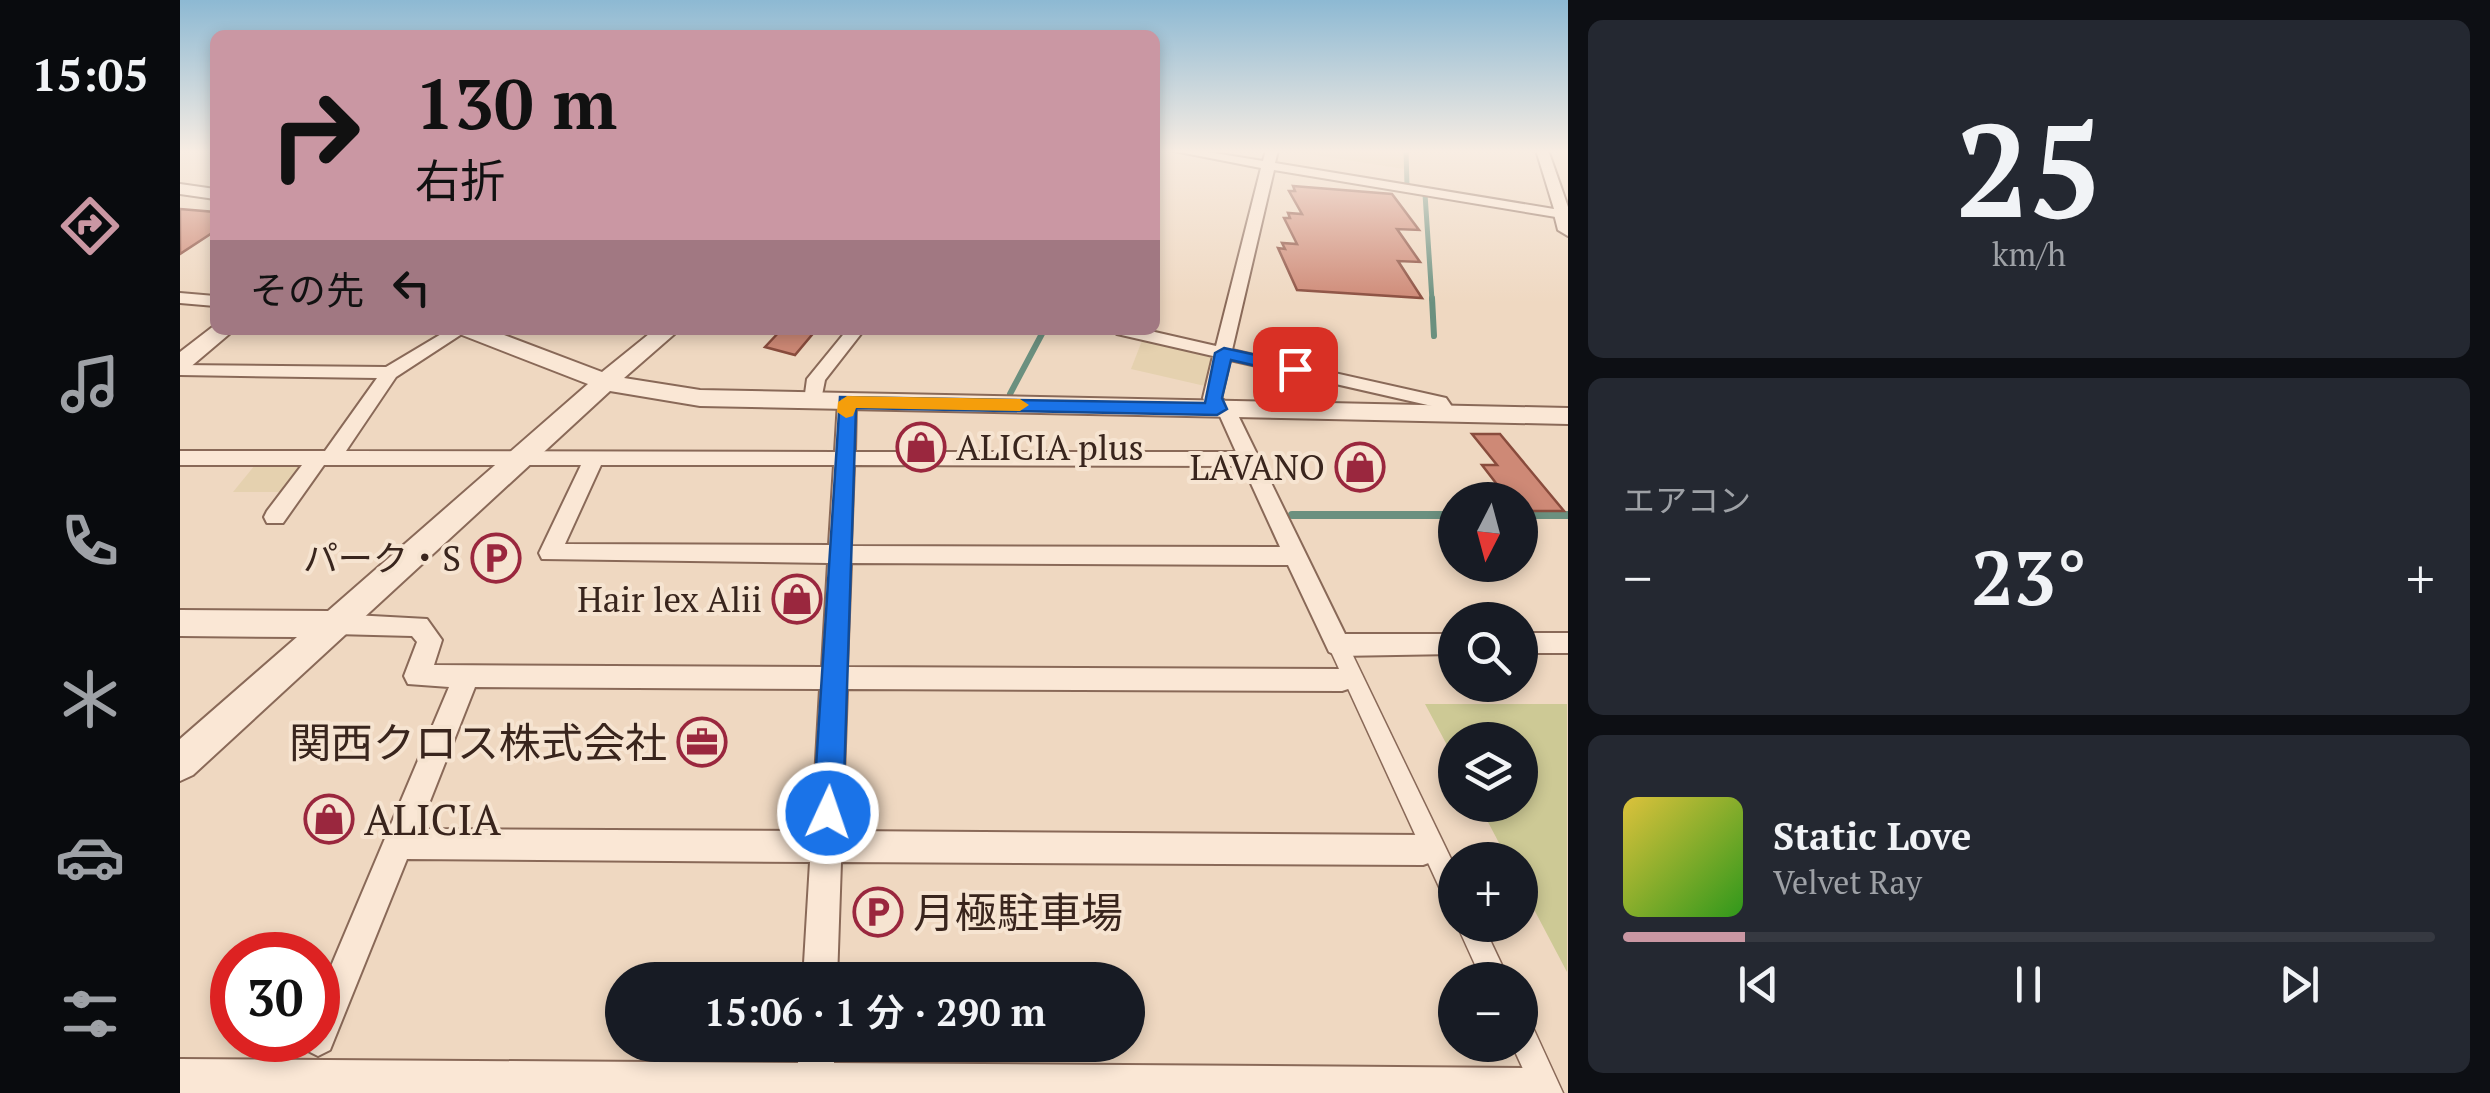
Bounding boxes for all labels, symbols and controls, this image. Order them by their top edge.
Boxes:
text: 15:05 [31,44,149,104]
text: 130 m [415,56,617,149]
icon: right [250,70,380,200]
text: 25 [1956,82,2102,254]
text: 右折 [415,150,505,210]
icon: directions [55,191,125,261]
text: km/h [1992,233,2066,275]
icon: left [384,260,439,315]
text: その先 [250,265,364,315]
pin [1253,327,1338,412]
icon: arrive [1268,342,1323,397]
icon: music [55,349,125,419]
shop icon: ALICIA plus [895,421,947,473]
place label: ALICIA plus [956,424,1144,470]
shop icon: LAVANO [1334,441,1386,493]
place label: LAVANO [1190,444,1325,490]
text: エアコン [1623,479,1751,521]
north arrow [1438,482,1538,582]
map controls [1438,482,1538,1062]
icon: phone [55,506,125,576]
text: 23° [1971,527,2087,626]
parking icon: パーク・S [470,532,522,584]
place label: パーク・S [303,535,461,581]
text: − [1623,541,1652,614]
text: + [2406,541,2435,614]
shop icon: Hair lex Alii [771,573,823,625]
place label: Hair lex Alii [577,576,762,622]
button: search [1438,602,1538,702]
icon: climate [55,664,125,734]
place label: 関西クロス株式会社 [289,714,667,770]
office icon: 関西クロス株式会社 [676,716,728,768]
button: layers [1438,722,1538,822]
position arrow [776,761,880,865]
place label: ALICIA [364,791,501,847]
shop icon: ALICIA [303,793,355,845]
text: Static Love [1773,811,1971,861]
icon: car [55,822,125,892]
button: + [1438,842,1538,942]
text: Velvet Ray [1773,861,1922,903]
place label: 月極駐車場 [913,884,1123,940]
parking icon: 月極駐車場 [852,886,904,938]
speed limit sign: 30 [210,932,340,1062]
icon: previous [1731,957,1786,1012]
icon: pause [2001,957,2056,1012]
icon: next [2272,957,2327,1012]
button: − [1438,962,1538,1062]
icon: filters [55,979,125,1049]
text: 15:06 · 1 分 · 290 m [704,987,1046,1037]

